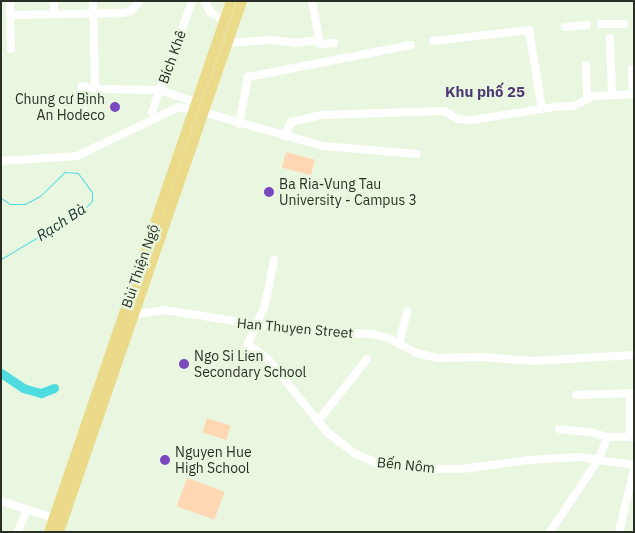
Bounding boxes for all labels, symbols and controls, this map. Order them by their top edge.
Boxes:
street label: Bích Khê [155,28,189,86]
district label: Khu phố 25 [445,83,525,101]
place label: Chung cư Bình An Hodeco [15,91,105,124]
marker: Chung cư Bình An Hodeco [109,101,121,113]
place label: Ba Ria-Vung Tau University - Campus 3 [279,176,417,208]
marker: Ba Ria-Vung Tau University - Campus 3 [263,186,275,198]
water label: Rạch Bà [33,199,89,245]
street label: Bùi Thiện Ngộ [118,222,162,310]
street label: Han Thuyen Street [236,315,354,341]
place label: Ngo Si Lien Secondary School [194,348,306,381]
marker: Ngo Si Lien Secondary School [178,358,190,370]
place label: Nguyen Hue High School [175,444,252,477]
marker: Nguyen Hue High School [159,454,171,466]
street label: Bến Nôm [376,454,436,476]

